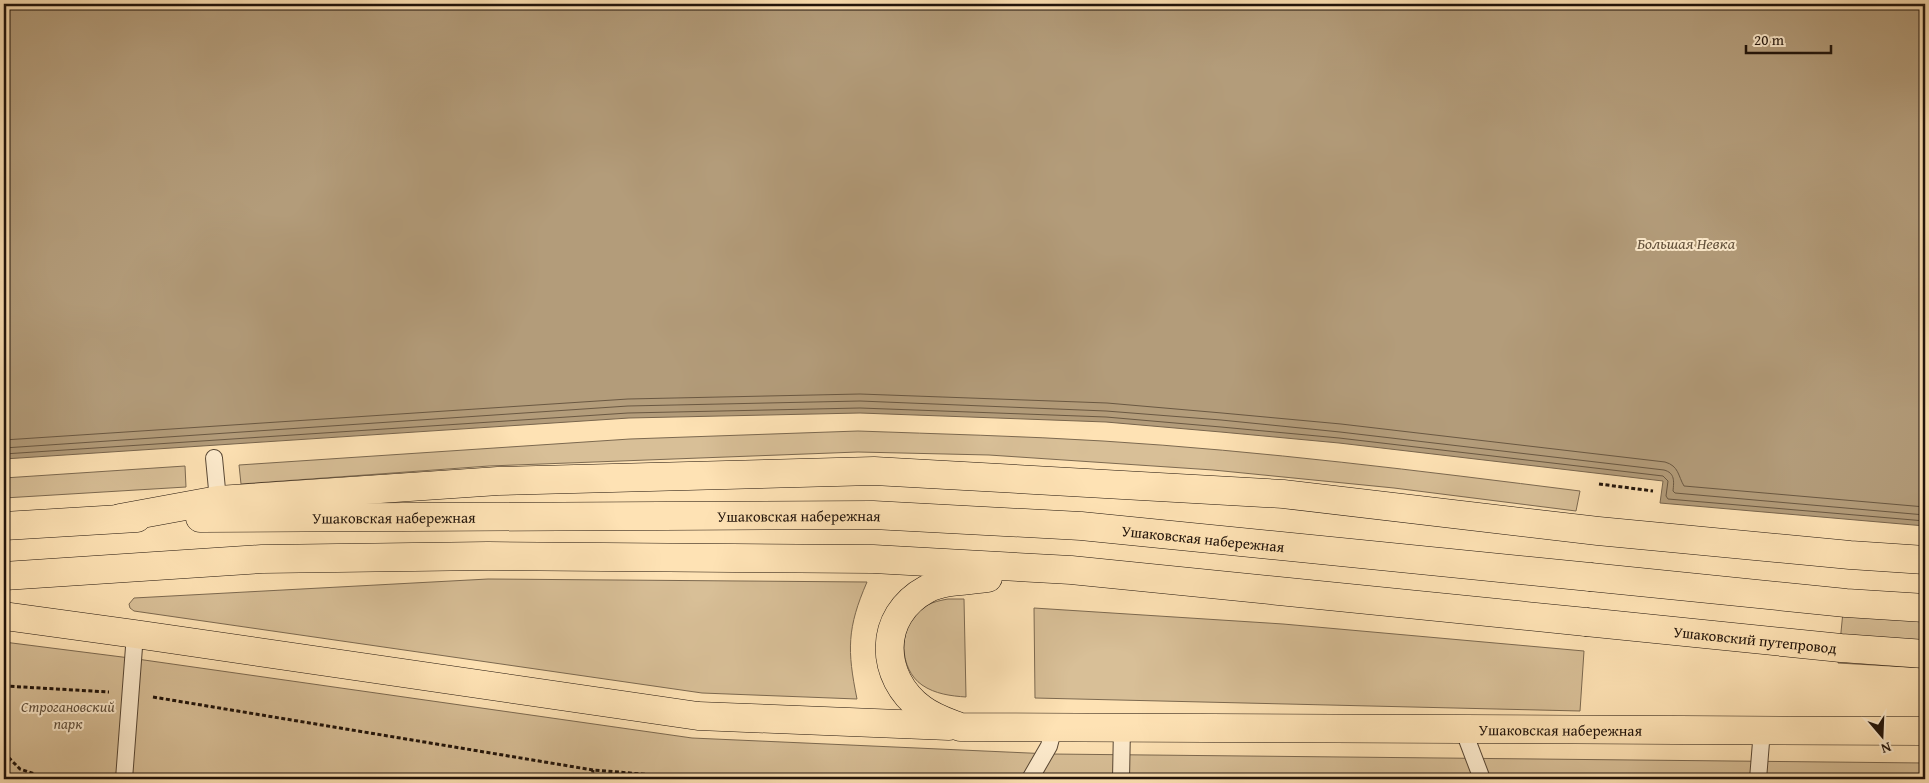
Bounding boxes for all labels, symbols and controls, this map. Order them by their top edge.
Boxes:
scale bar [1746,22,1832,54]
text: 20 m [1754,29,1785,50]
water label: Большая Невка [1637,231,1736,255]
street label: Ушаковская набережная [717,504,882,526]
street label: Ушаковская набережная [312,506,476,528]
street label: Ушаковская набережная [1121,520,1286,557]
street label: Ушаковский путепровод [1673,620,1838,658]
park label: Строгановский парк [21,696,115,734]
north arrow [1856,710,1906,760]
street label: Ушаковская набережная [1479,719,1643,740]
text: N [1878,737,1894,759]

